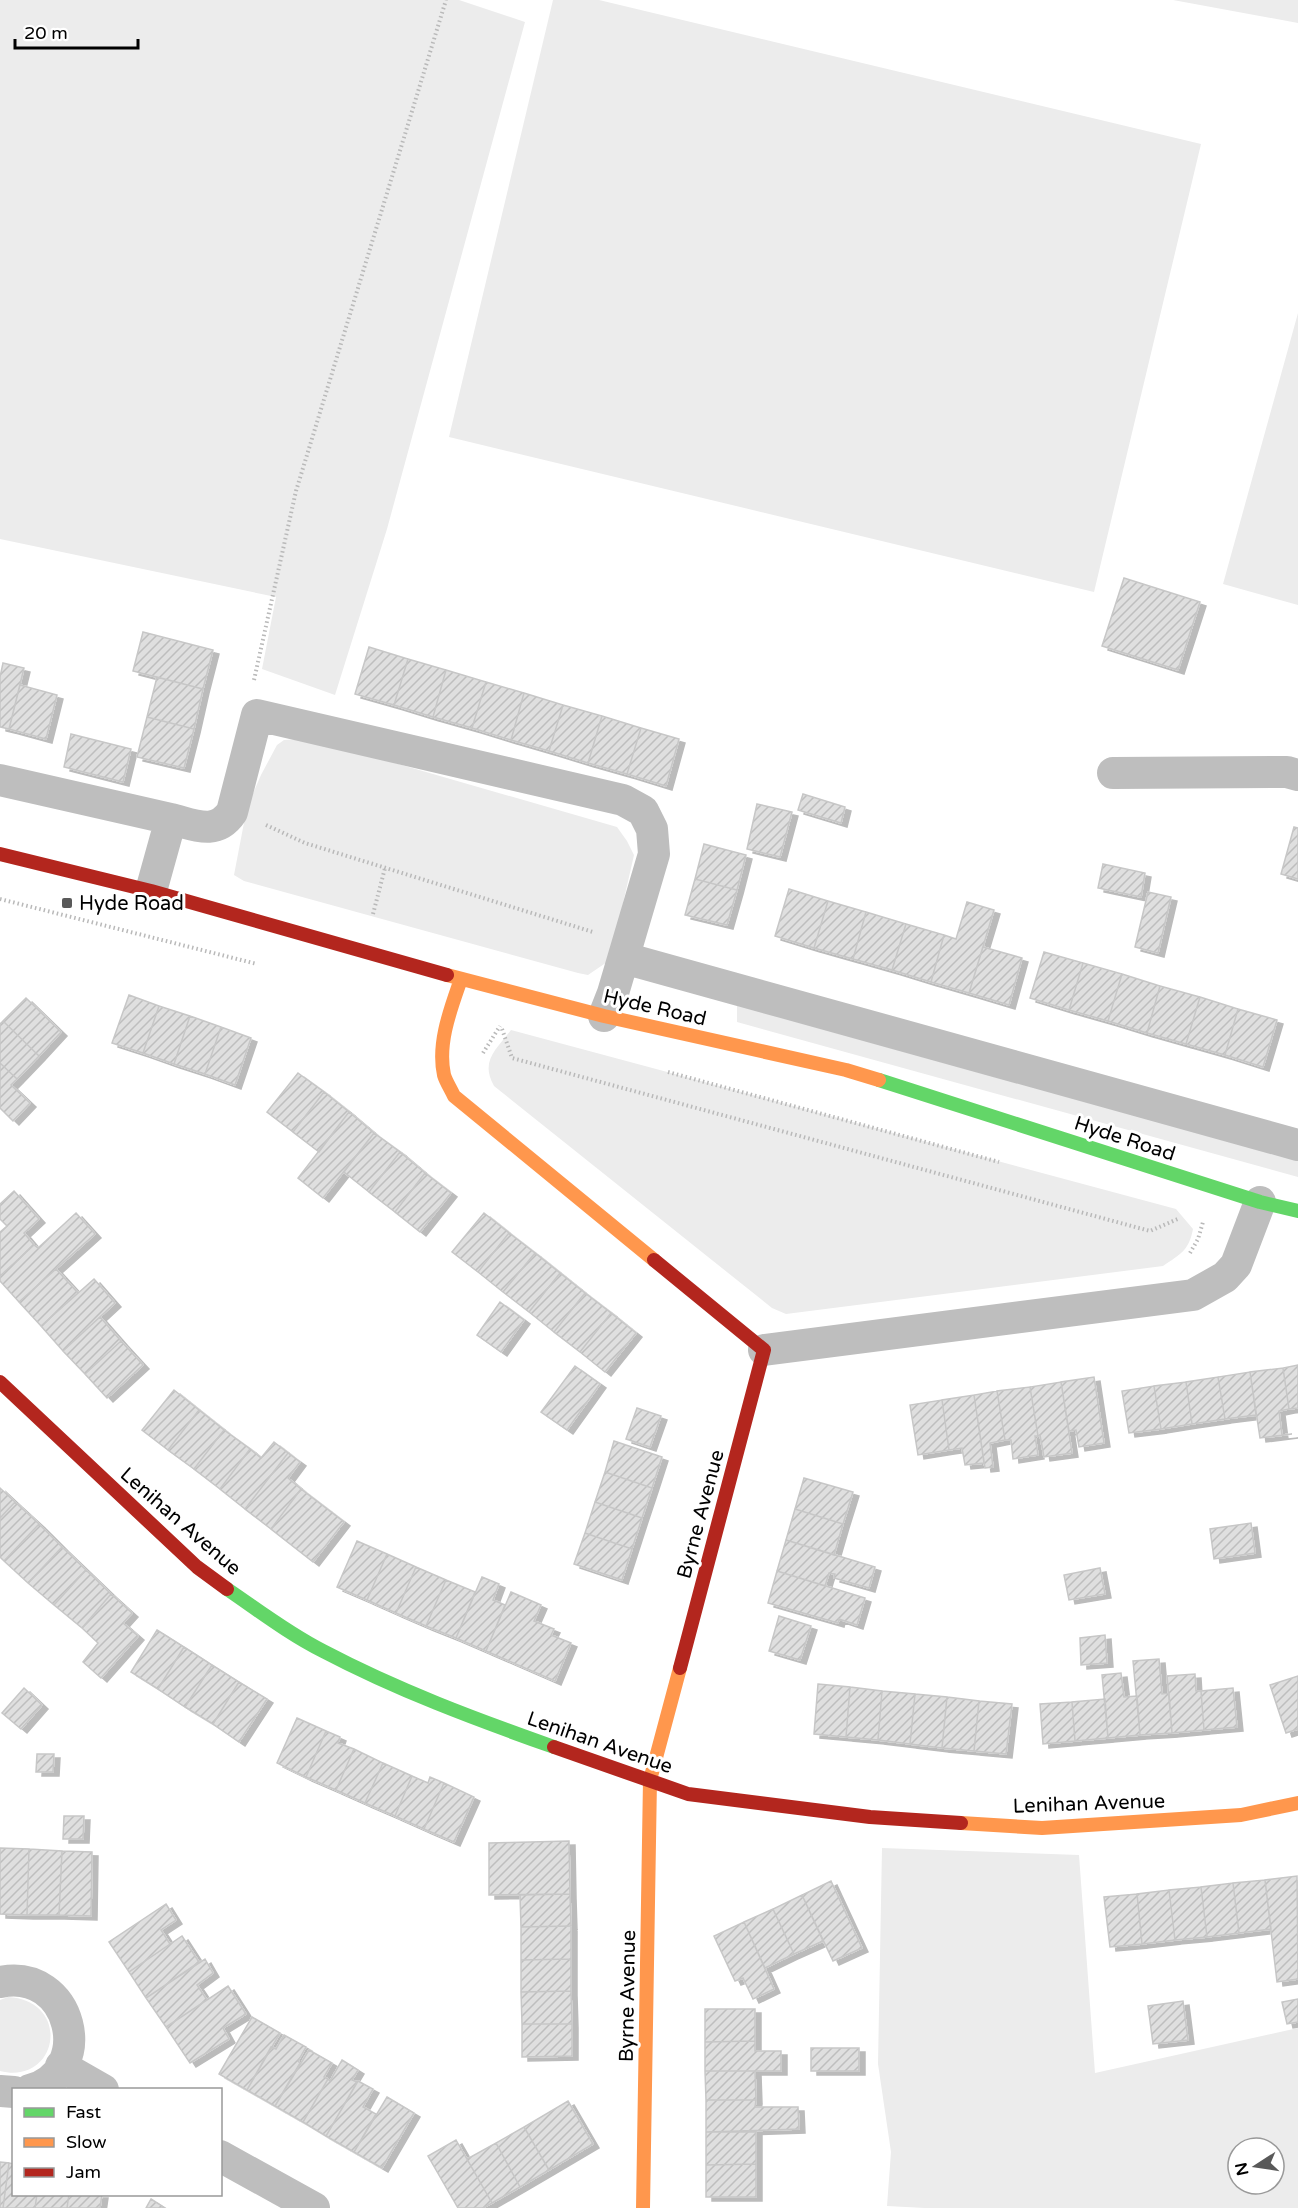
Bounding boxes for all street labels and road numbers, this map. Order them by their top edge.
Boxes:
street label: Hyde Road [601,984,709,1031]
street label: Hyde Road [1071,1111,1178,1167]
street label: Byrne Avenue [672,1447,730,1581]
street label: Lenihan Avenue [115,1463,246,1581]
street label: Lenihan Avenue [524,1707,676,1779]
street label: Lenihan Avenue [1012,1789,1166,1819]
street label: Byrne Avenue [615,1930,641,2062]

